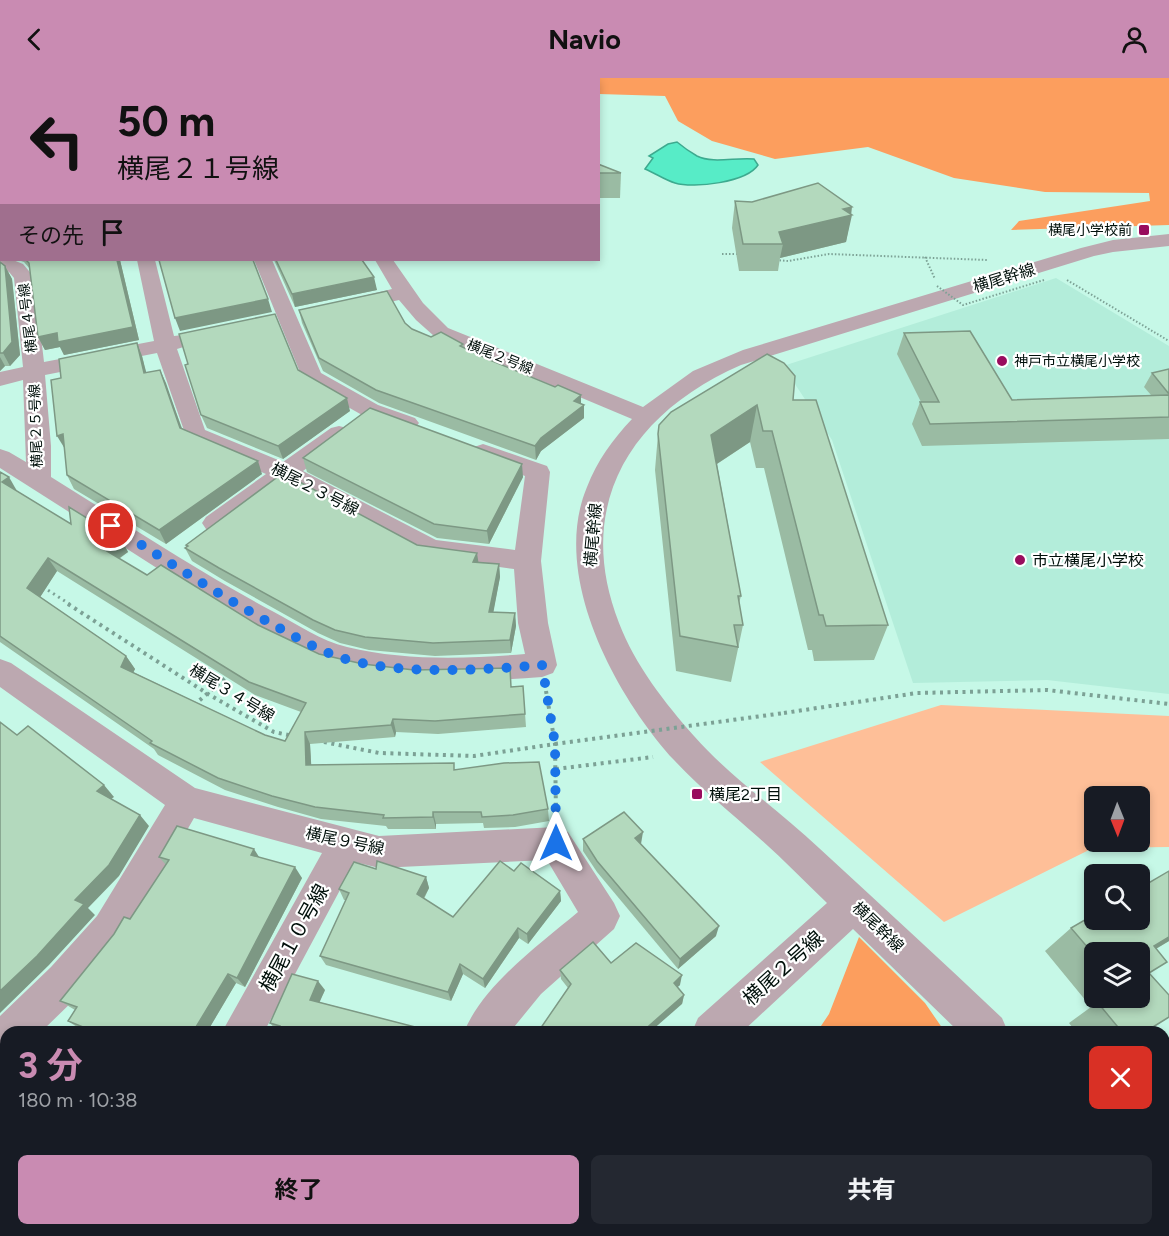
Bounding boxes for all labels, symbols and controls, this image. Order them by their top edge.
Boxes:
icon: back [18,23,51,56]
text: Navio [548,23,621,56]
icon: person [1118,23,1151,56]
text: 50 m [117,96,215,147]
icon: left [18,102,96,180]
text: 横尾２１号線 [117,152,279,185]
icon: arrive [96,216,129,249]
text: その先 [18,222,84,249]
place label: 横尾小学校前 [1048,222,1132,239]
marker: 横尾小学校前 [1137,223,1151,237]
street label: 横尾幹線 [971,260,1037,296]
street label: 横尾４号線 [15,282,41,354]
street label: 横尾２号線 [464,336,536,378]
place label: 神戸市立横尾小学校 [1014,353,1140,370]
marker: 神戸市立横尾小学校 [995,354,1009,368]
street label: 横尾２５号線 [26,384,46,468]
street label: 横尾２３号線 [268,459,362,519]
pin [85,500,136,551]
street label: 横尾幹線 [581,502,605,568]
icon: arrive [94,509,127,542]
place label: 市立横尾小学校 [1032,551,1144,570]
marker: 市立横尾小学校 [1013,553,1027,567]
street label: 横尾３４号線 [186,660,278,726]
place label: 横尾2丁目 [709,785,782,804]
north arrow [1084,786,1150,852]
map controls [1084,786,1150,1008]
marker: 横尾2丁目 [690,787,704,801]
position arrow [524,811,588,875]
street label: 横尾９号線 [304,823,386,859]
button: search [1084,864,1150,930]
street label: 横尾１０号線 [254,880,334,996]
street label: 横尾幹線 [848,898,908,956]
street label: 横尾２号線 [738,926,828,1010]
button: layers [1084,942,1150,1008]
text: 3 分 [18,1044,83,1087]
button: close [1089,1046,1152,1109]
text: 180 m · 10:38 [18,1088,138,1112]
button: 終了 [18,1155,579,1224]
button: 共有 [591,1155,1152,1224]

